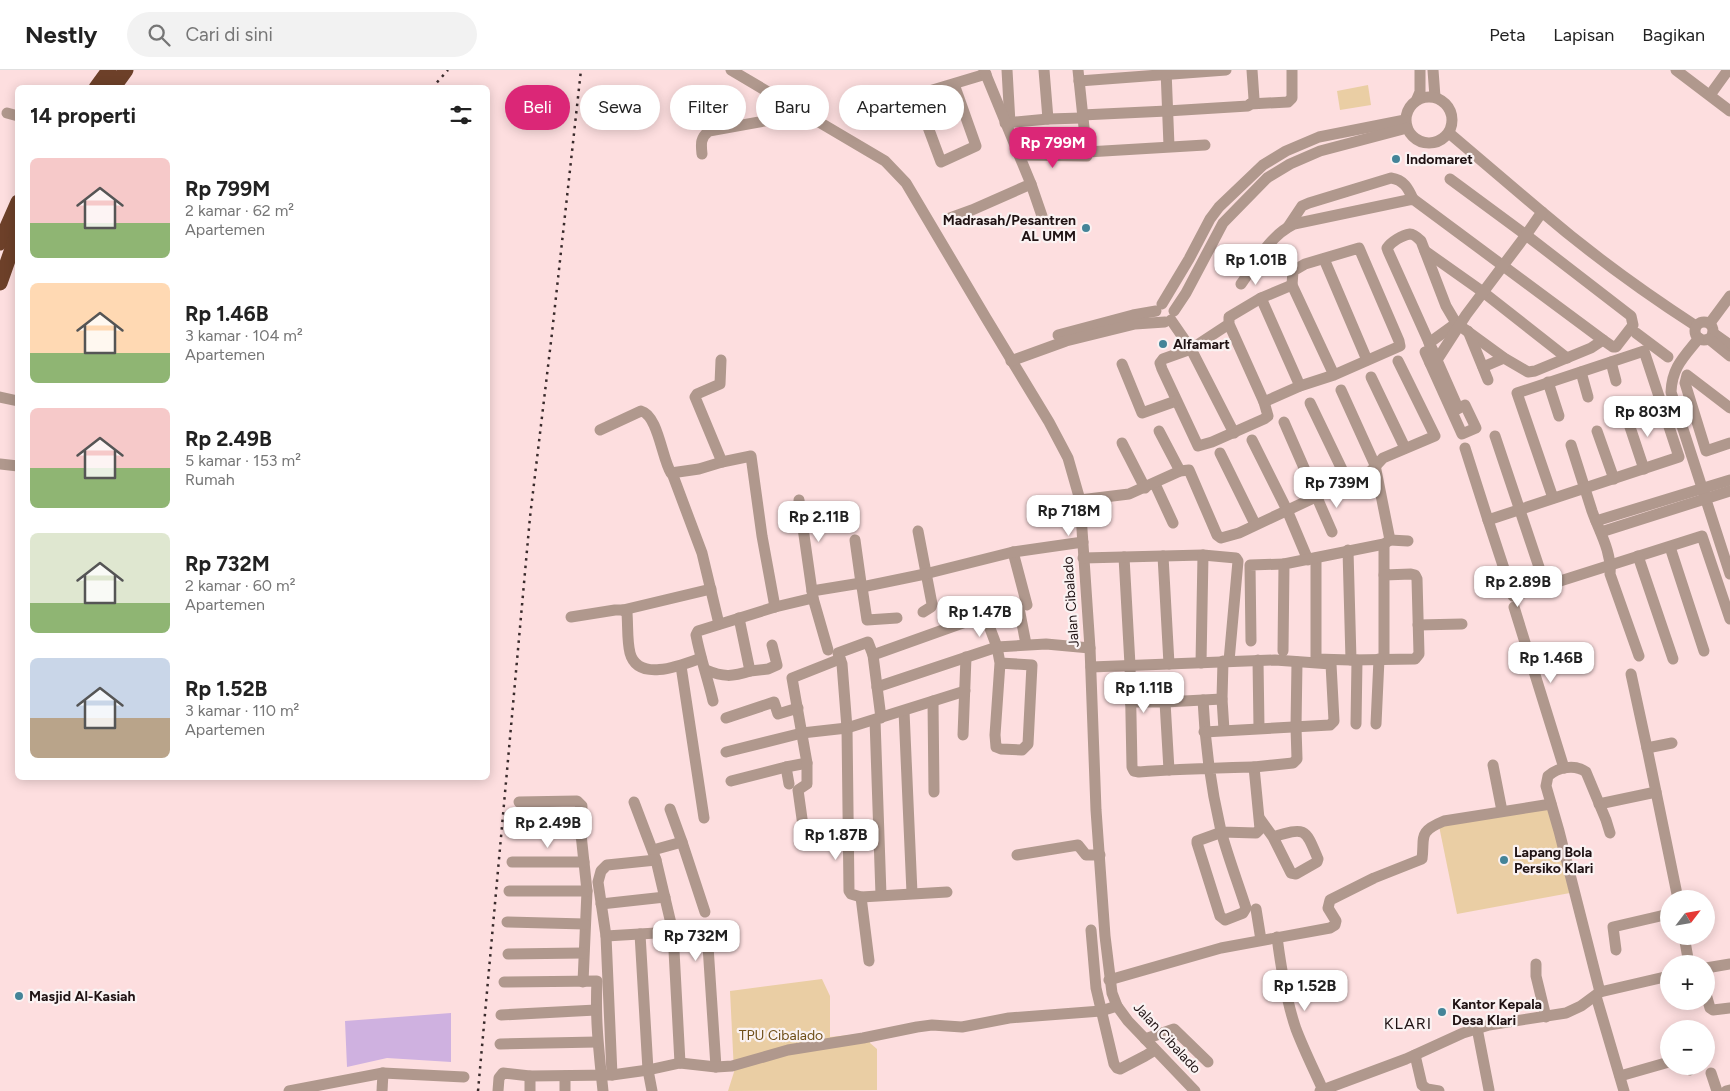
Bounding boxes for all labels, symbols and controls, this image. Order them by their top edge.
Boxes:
search box [127,12,477,57]
text: Nestly [25,20,97,49]
icon: search [145,21,173,49]
text: Cari di sini [185,23,273,46]
text: Peta [1489,24,1525,46]
text: Lapisan [1553,24,1614,46]
text: Bagikan [1642,24,1705,46]
chip: Beli [505,85,570,130]
chip: Sewa [580,85,660,130]
chip: Filter [670,85,746,130]
chip: Baru [756,85,829,130]
chip: Apartemen [839,85,964,130]
icon: filters [447,101,475,129]
text: 14 properti [30,103,136,128]
pin: Rp 799M [1007,126,1099,169]
text: Rp 799M [1021,133,1085,152]
place label: Indomaret [1406,151,1473,168]
marker: Indomaret [1390,153,1402,165]
text: Rp 799M [185,176,270,201]
icon: home [70,178,130,238]
text: 2 kamar · 62 m² [185,201,294,220]
place label: Madrasah/Pesantren AL UMM [943,212,1076,245]
text: Apartemen [185,220,265,239]
marker: Madrasah/Pesantren AL UMM [1080,222,1092,234]
pin: Rp 1.01B [1204,244,1308,286]
text: Rp 1.01B [1225,250,1287,269]
text: Rp 1.46B [185,301,269,326]
icon: home [70,303,130,363]
text: 3 kamar · 104 m² [185,326,303,345]
place label: Alfamart [1173,336,1230,353]
marker: Alfamart [1157,338,1169,350]
text: Apartemen [185,345,265,364]
pin: Rp 803M [1602,396,1694,438]
text: Rp 803M [1615,402,1681,421]
text: Rp 2.49B [185,426,272,451]
icon: home [70,428,130,488]
text: 5 kamar · 153 m² [185,451,301,470]
pin: Rp 739M [1291,466,1383,509]
text: Rumah [185,470,235,489]
text: Rp 739M [1305,473,1369,492]
pin: Rp 718M [1023,494,1115,537]
pin: Rp 2.11B [767,500,871,543]
text: Rp 718M [1038,501,1100,520]
text: Rp 2.11B [789,507,849,526]
text: Rp 732M [185,551,270,576]
icon: home [70,553,130,613]
street label: Jalan Cibalado [1059,556,1083,648]
pin: Rp 2.89B [1466,566,1570,608]
text: Rp 2.89B [1485,572,1551,591]
text: 2 kamar · 60 m² [185,576,295,595]
text: Apartemen [185,595,265,614]
pin: Rp 1.47B [928,596,1032,638]
text: Rp 1.47B [948,602,1012,621]
pin: Rp 1.46B [1499,642,1603,684]
text: Rp 1.46B [1519,648,1583,667]
pin: Rp 1.11B [1092,672,1196,714]
text: Rp 1.52B [185,676,267,701]
icon: home [70,678,130,738]
text: Rp 1.11B [1115,678,1173,697]
text: 3 kamar · 110 m² [185,701,299,720]
text: Apartemen [185,720,265,739]
pin: Rp 2.49B [496,806,600,849]
text: Rp 2.49B [515,813,581,832]
pin: Rp 1.87B [784,818,888,861]
text: Rp 1.87B [805,825,867,844]
place label: Lapang Bola Persiko Klari [1514,844,1593,877]
marker: Lapang Bola Persiko Klari [1498,854,1510,866]
north arrow [1660,890,1715,945]
map controls [1660,890,1715,1075]
pin: Rp 732M [650,920,742,962]
text: Rp 732M [664,926,728,945]
button: + [1660,955,1715,1010]
pin: Rp 1.52B [1253,970,1357,1012]
text: Rp 1.52B [1274,976,1336,995]
place label: Masjid Al-Kasiah [29,988,136,1005]
marker: Masjid Al-Kasiah [13,990,25,1002]
place label: Kantor Kepala Desa Klari [1452,996,1542,1029]
street label: Jalan Cibalado [1130,999,1204,1077]
marker: Kantor Kepala Desa Klari [1436,1006,1448,1018]
district label: KLARI [1384,1014,1432,1033]
button: − [1660,1020,1715,1075]
park label: TPU Cibalado [739,1027,823,1044]

